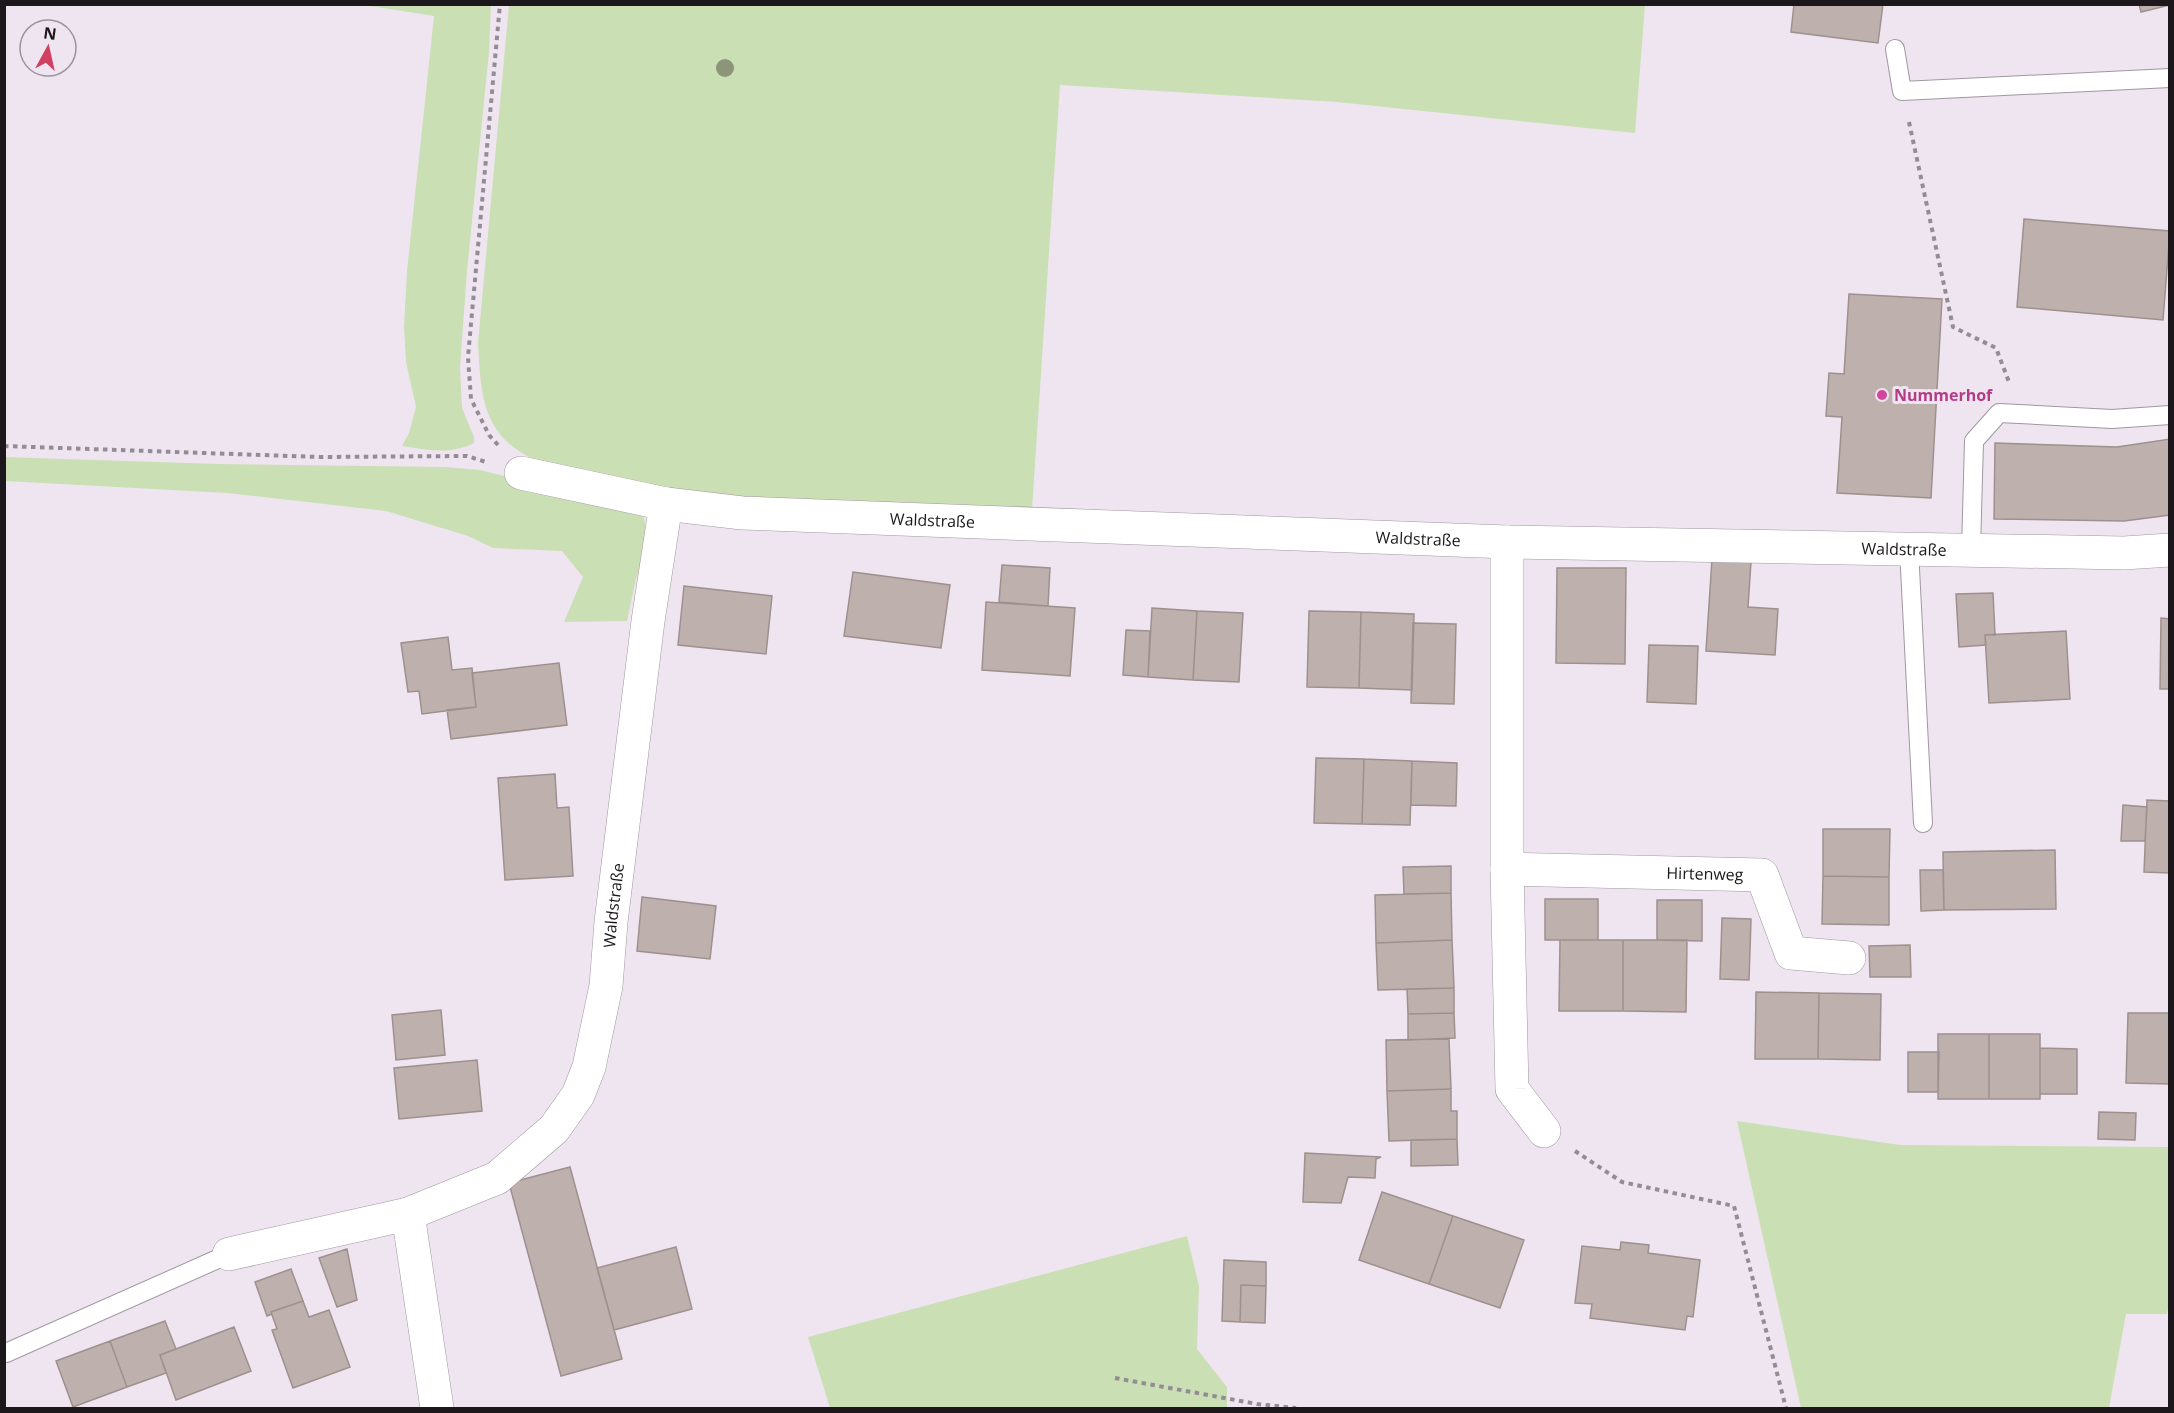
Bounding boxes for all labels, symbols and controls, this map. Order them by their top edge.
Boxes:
north arrow [18,18,78,78]
text: N [42,21,58,45]
place label: Nummerhof [1894,384,1993,406]
marker: Nummerhof [1875,388,1889,402]
street label: Waldstraße [889,508,975,533]
street label: Waldstraße [1375,526,1461,551]
street label: Waldstraße [1861,537,1947,561]
street label: Waldstraße [598,862,629,949]
street label: Hirtenweg [1666,862,1744,886]

